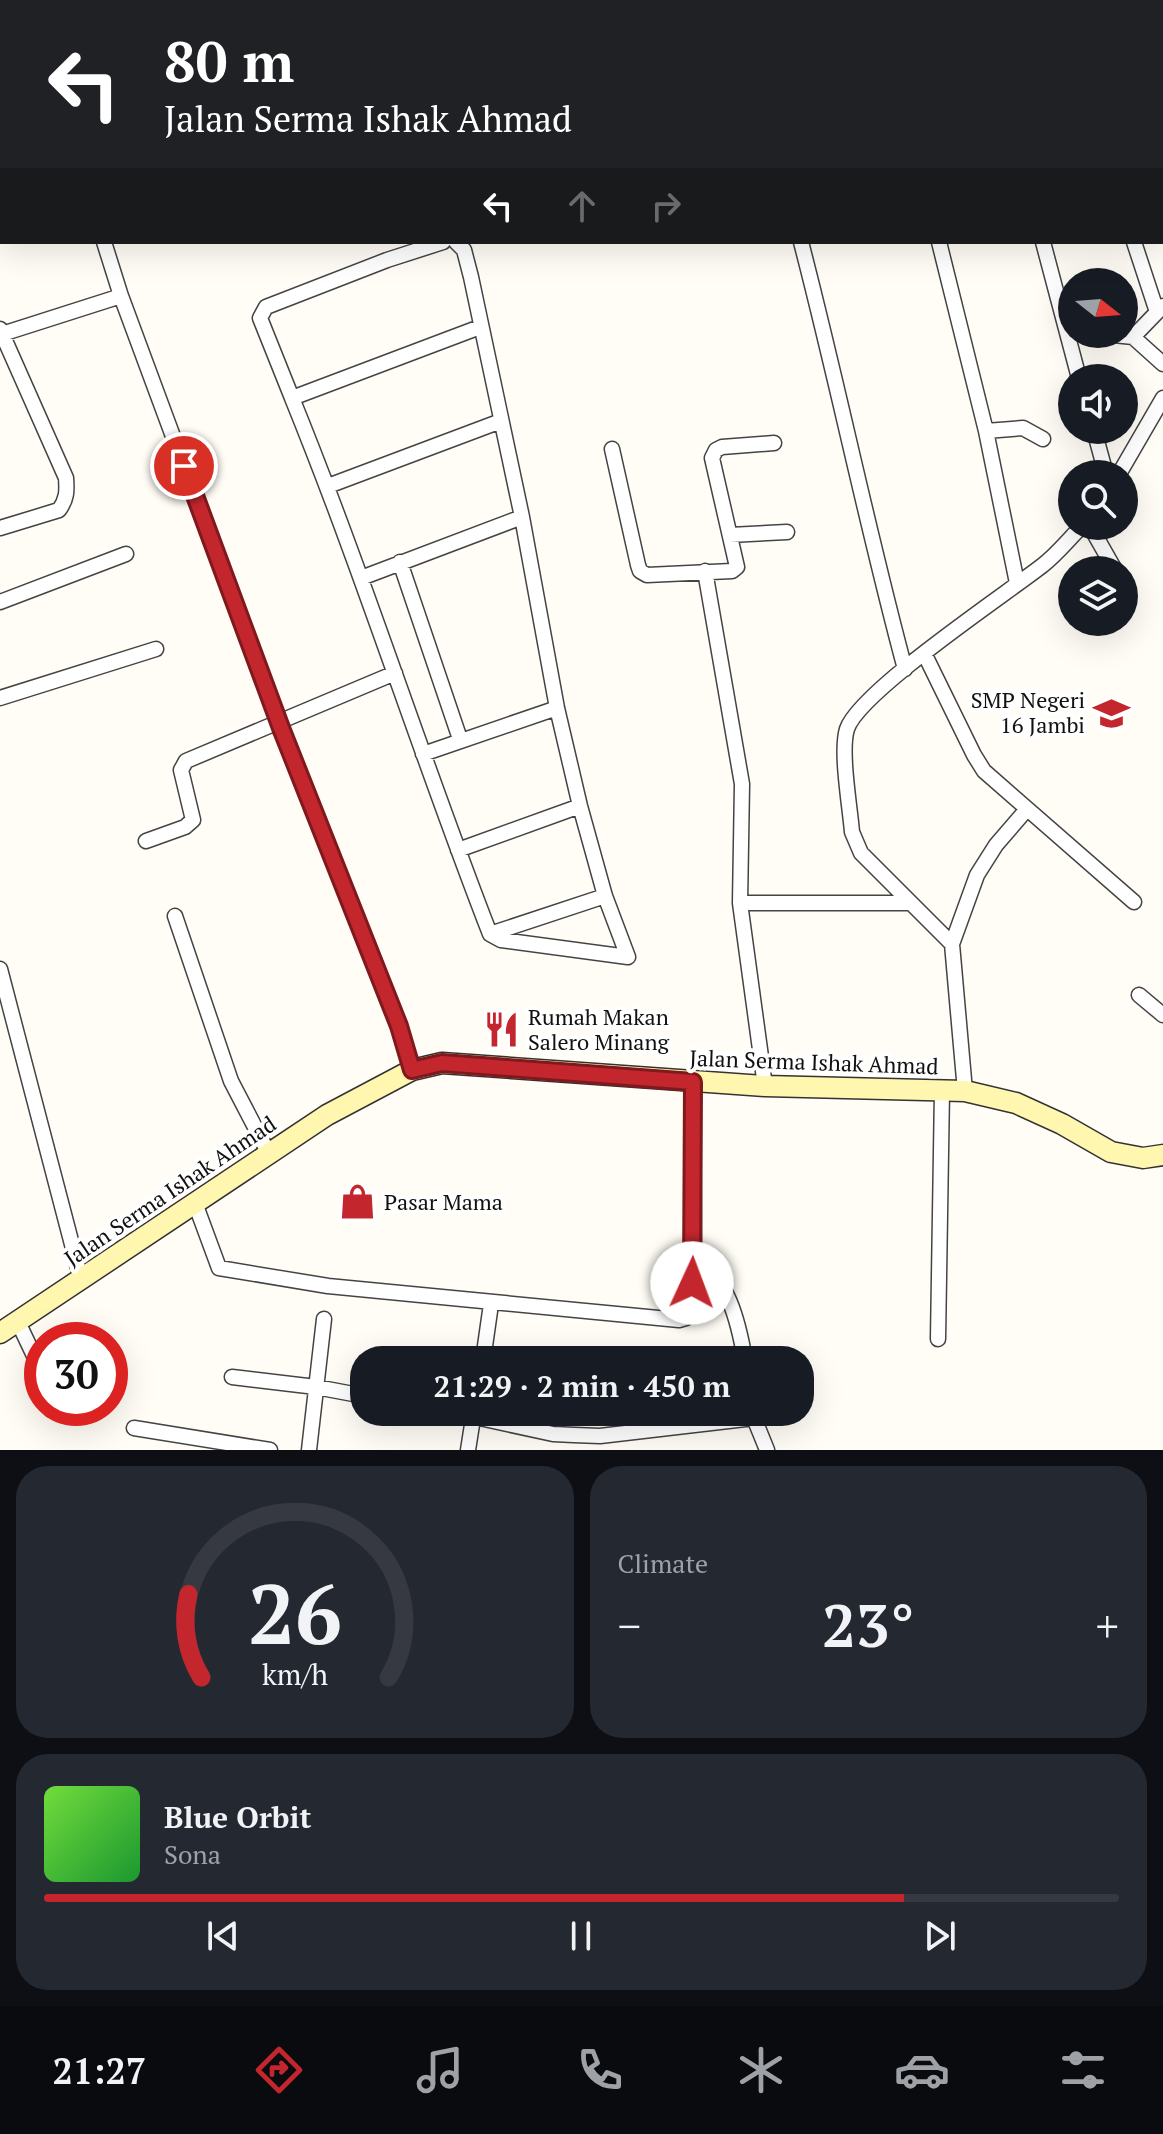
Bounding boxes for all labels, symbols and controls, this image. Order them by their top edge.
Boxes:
text: 80 m [164,24,294,98]
icon: left [32,32,136,136]
text: Jalan Serma Ishak Ahmad [164,95,572,142]
icon: left [476,184,520,228]
icon: ahead [560,184,604,228]
icon: right [644,184,688,228]
north arrow [1058,268,1138,348]
map controls [1058,268,1138,636]
button: sound [1058,364,1138,444]
pin [150,432,218,500]
icon: arrive [162,444,206,488]
button: search [1058,460,1138,540]
button: layers [1058,556,1138,636]
place label: SMP Negeri 16 Jambi [971,685,1085,739]
school or university icon: SMP Negeri 16 Jambi [1092,694,1130,732]
place label: Rumah Makan Salero Minang [528,1002,669,1056]
restaurant icon: Rumah Makan Salero Minang [483,1011,521,1049]
street label: Jalan Serma Ishak Ahmad [689,1043,939,1080]
street label: Jalan Serma Ishak Ahmad [58,1109,281,1272]
shop icon: Pasar Mama [339,1183,377,1221]
place label: Pasar Mama [384,1187,503,1216]
position arrow [650,1241,734,1325]
speed limit sign: 30 [24,1322,128,1426]
text: 21:29 · 2 min · 450 m [434,1366,730,1406]
text: Climate [618,1546,708,1580]
text: 26 [248,1558,342,1668]
text: 23° [822,1585,915,1664]
text: − [618,1596,641,1655]
text: + [1096,1596,1119,1655]
text: km/h [262,1655,328,1693]
text: Blue Orbit [164,1797,311,1837]
text: Sona [164,1837,221,1871]
icon: previous [201,1914,245,1958]
icon: pause [559,1914,603,1958]
icon: next [918,1914,962,1958]
icon: directions [251,2042,307,2098]
icon: music [412,2042,468,2098]
icon: phone [572,2042,628,2098]
icon: climate [733,2042,789,2098]
icon: car [894,2042,950,2098]
icon: filters [1055,2042,1111,2098]
text: 21:27 [52,2047,146,2094]

